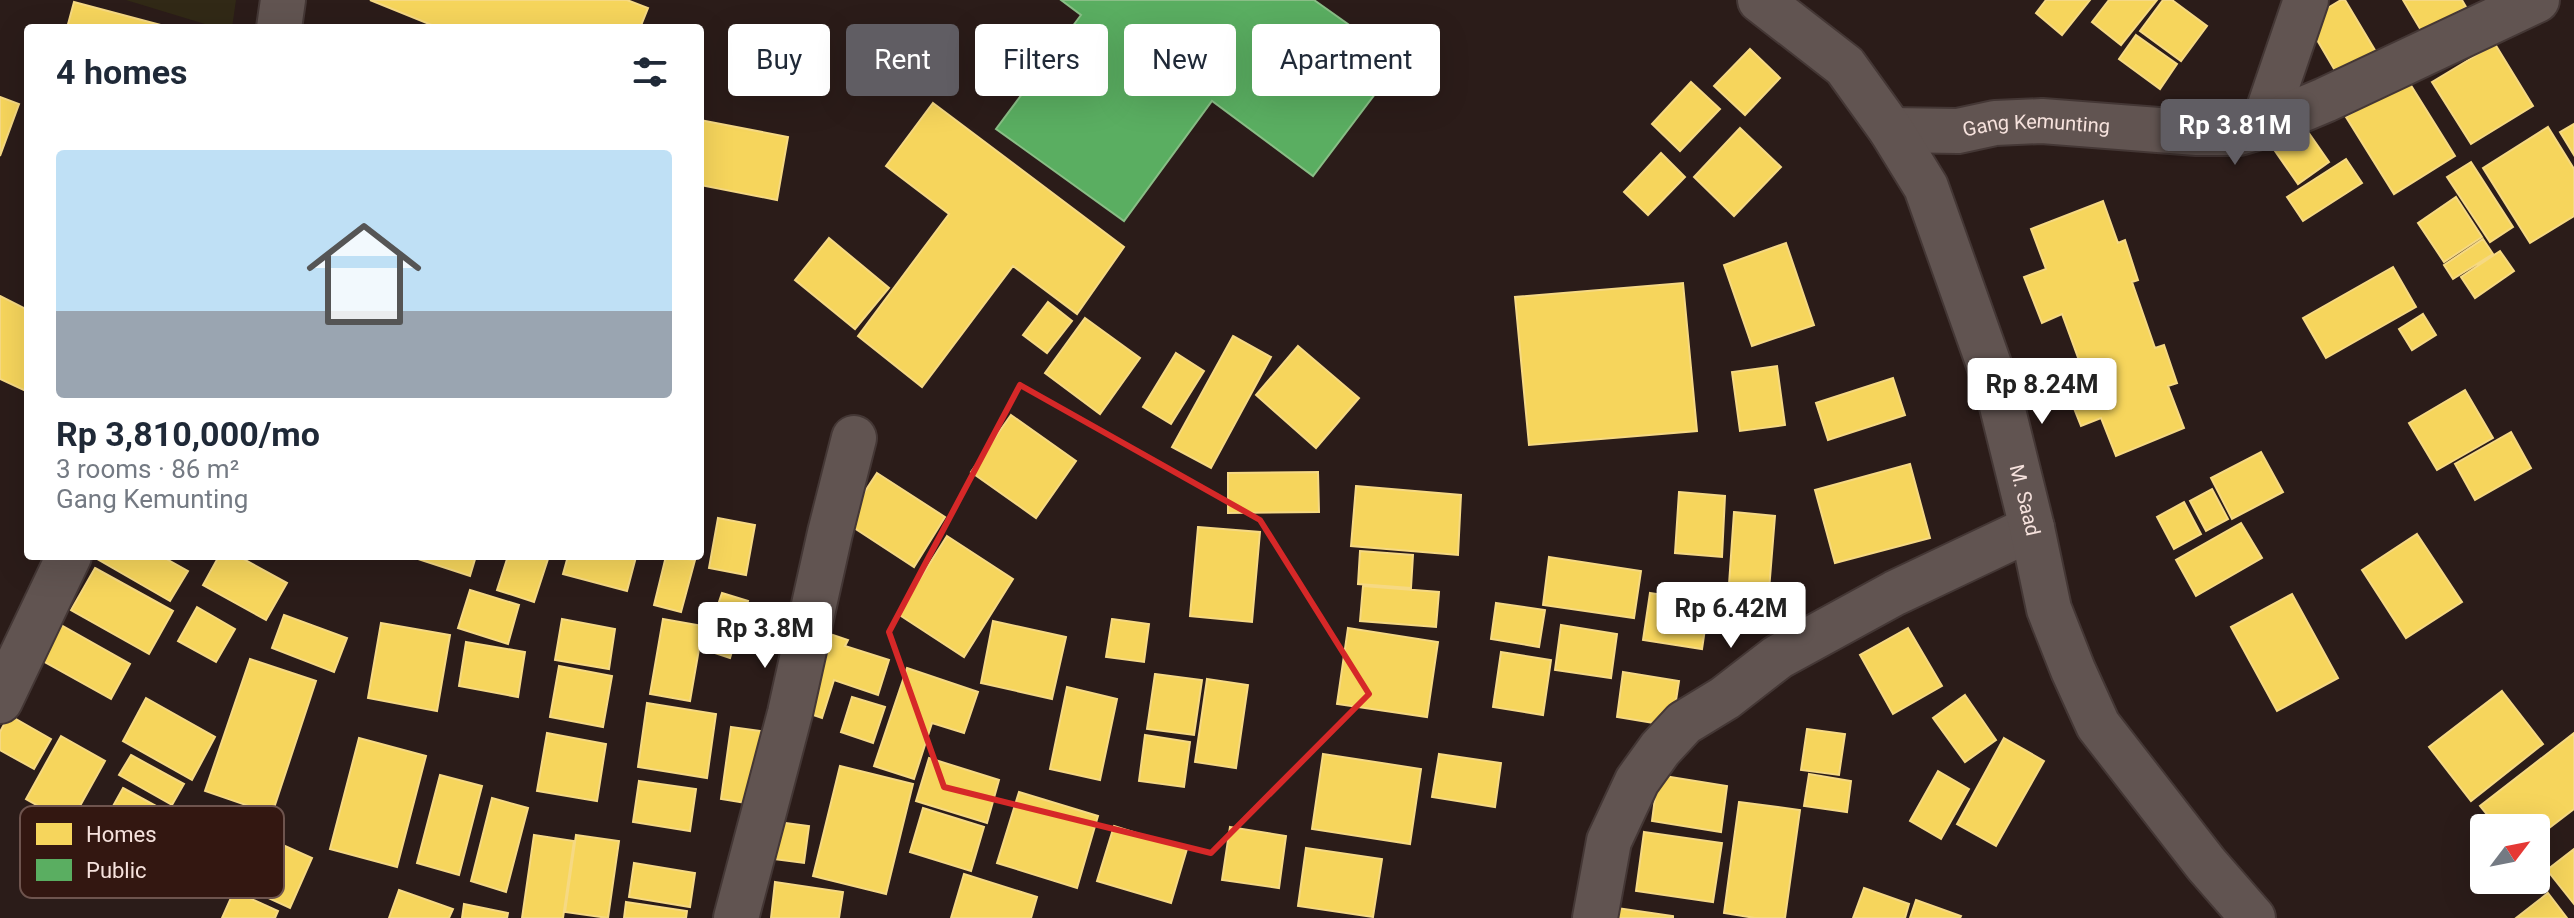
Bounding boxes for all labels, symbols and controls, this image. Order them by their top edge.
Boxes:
chip: Buy [728,24,830,96]
chip: Rent [846,24,959,96]
chip: Filters [975,24,1108,96]
chip: New [1124,24,1236,96]
chip: Apartment [1252,24,1440,96]
icon: filters [628,50,672,94]
text: 4 homes [56,52,187,92]
pin: Rp 3.81M [2152,99,2318,167]
street label: Gang Kemunting [1960,109,2111,142]
text: Rp 3.81M [2179,110,2291,140]
icon: home [292,202,436,346]
pin: Rp 8.24M [1959,358,2125,426]
text: Rp 8.24M [1986,369,2098,399]
text: Rp 3,810,000/mo [56,414,320,454]
text: 3 rooms · 86 m² [56,454,239,484]
street label: M. Saad [2005,462,2045,538]
text: Gang Kemunting [56,484,248,514]
pin: Rp 6.42M [1648,582,1814,650]
text: Rp 6.42M [1675,593,1787,623]
pin: Rp 3.8M [691,602,839,670]
text: Rp 3.8M [716,613,814,643]
legend [20,806,284,898]
north arrow [2470,814,2550,894]
map controls [2470,814,2550,894]
text: Homes [86,822,157,847]
text: Public [86,858,147,883]

